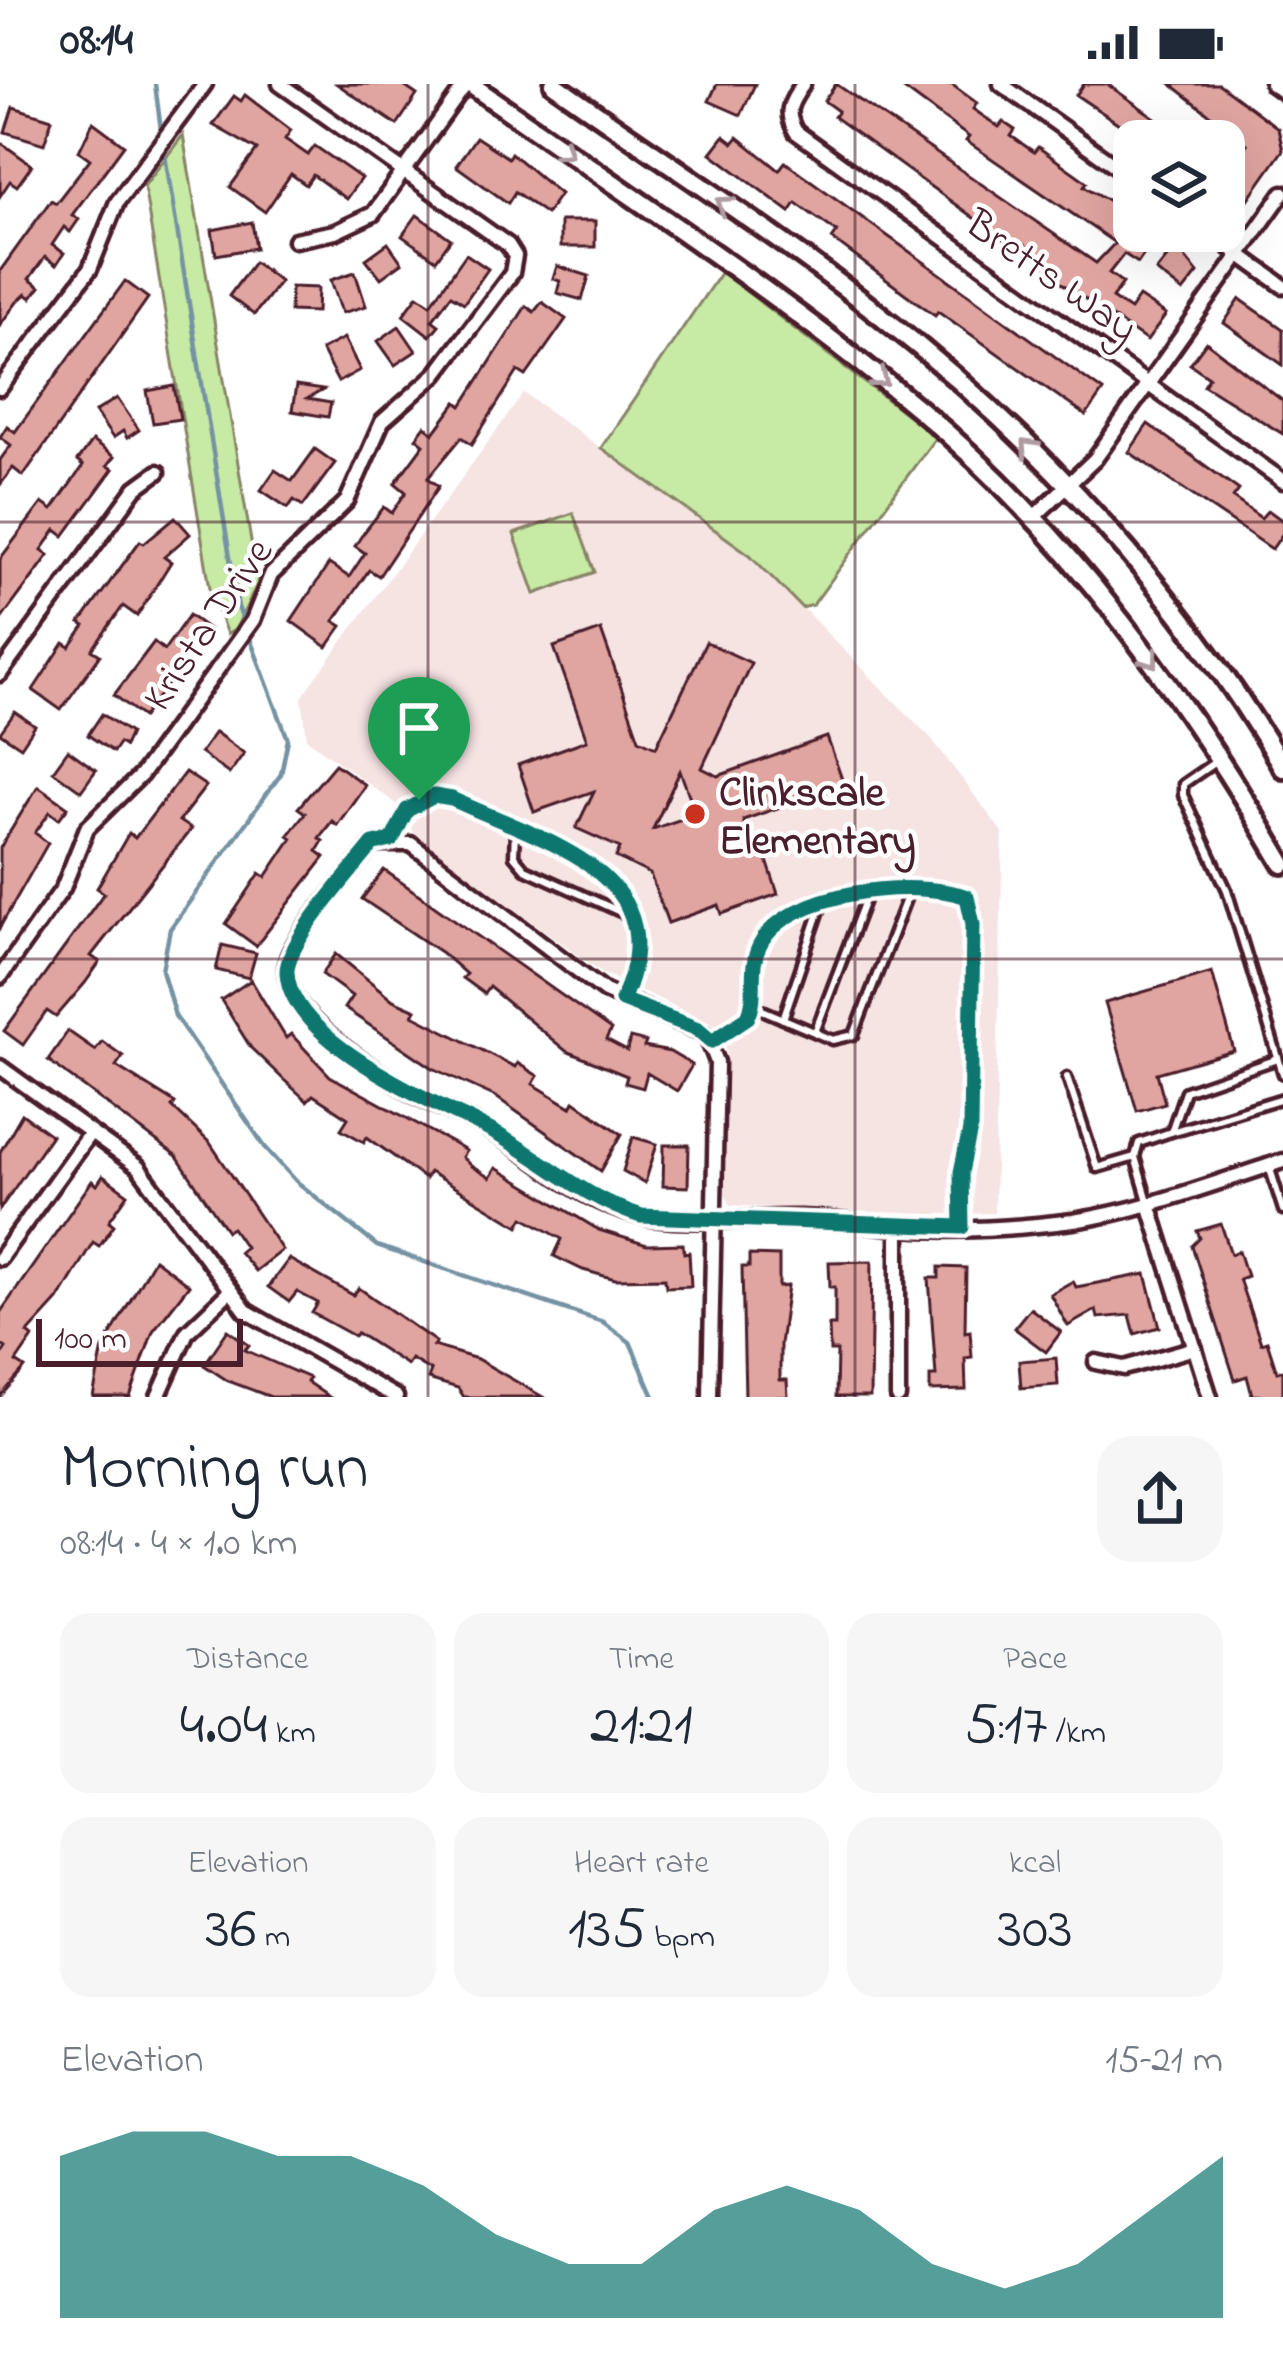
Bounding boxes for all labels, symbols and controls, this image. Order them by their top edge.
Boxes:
text: 08:14 [60,9,133,75]
map controls [1113,120,1245,252]
button: layers [1113,120,1245,252]
one-way arrow [552,137,574,159]
street label: Bretts Way [951,195,1149,360]
one-way arrow [715,196,737,218]
one-way arrow [868,366,890,387]
one-way arrow [1020,439,1042,461]
street label: Krista Drive [129,527,290,724]
one-way arrow [1137,646,1159,668]
pin [368,677,470,800]
icon: arrive [386,695,452,761]
place label: Clinkscale Elementary [719,764,916,873]
marker: Clinkscale Elementary [682,801,708,827]
scale bar [36,1313,243,1366]
text: 100 m [54,1316,127,1364]
text: Morning run [60,1423,369,1519]
button: share [1097,1436,1223,1562]
text: 08:14 · 4 × 1.0 km [60,1516,298,1573]
text: Distance [187,1636,309,1684]
text: Time [609,1636,674,1684]
text: Pace [1003,1636,1067,1684]
text: 4.04 [180,1684,267,1771]
text: 21:21 [590,1684,693,1771]
text: 5:17 [964,1684,1048,1771]
text: km [267,1710,316,1758]
text: /km [1048,1710,1106,1758]
text: Elevation [187,1840,309,1888]
text: Heart rate [574,1840,709,1888]
text: kcal [1009,1840,1061,1888]
text: 36 [205,1888,256,1975]
text: 135 [568,1888,646,1975]
text: 303 [997,1888,1073,1975]
text: m [256,1914,290,1962]
text: bpm [646,1914,715,1962]
text: Elevation [60,2033,203,2090]
text: 15–21 m [1105,2033,1223,2090]

